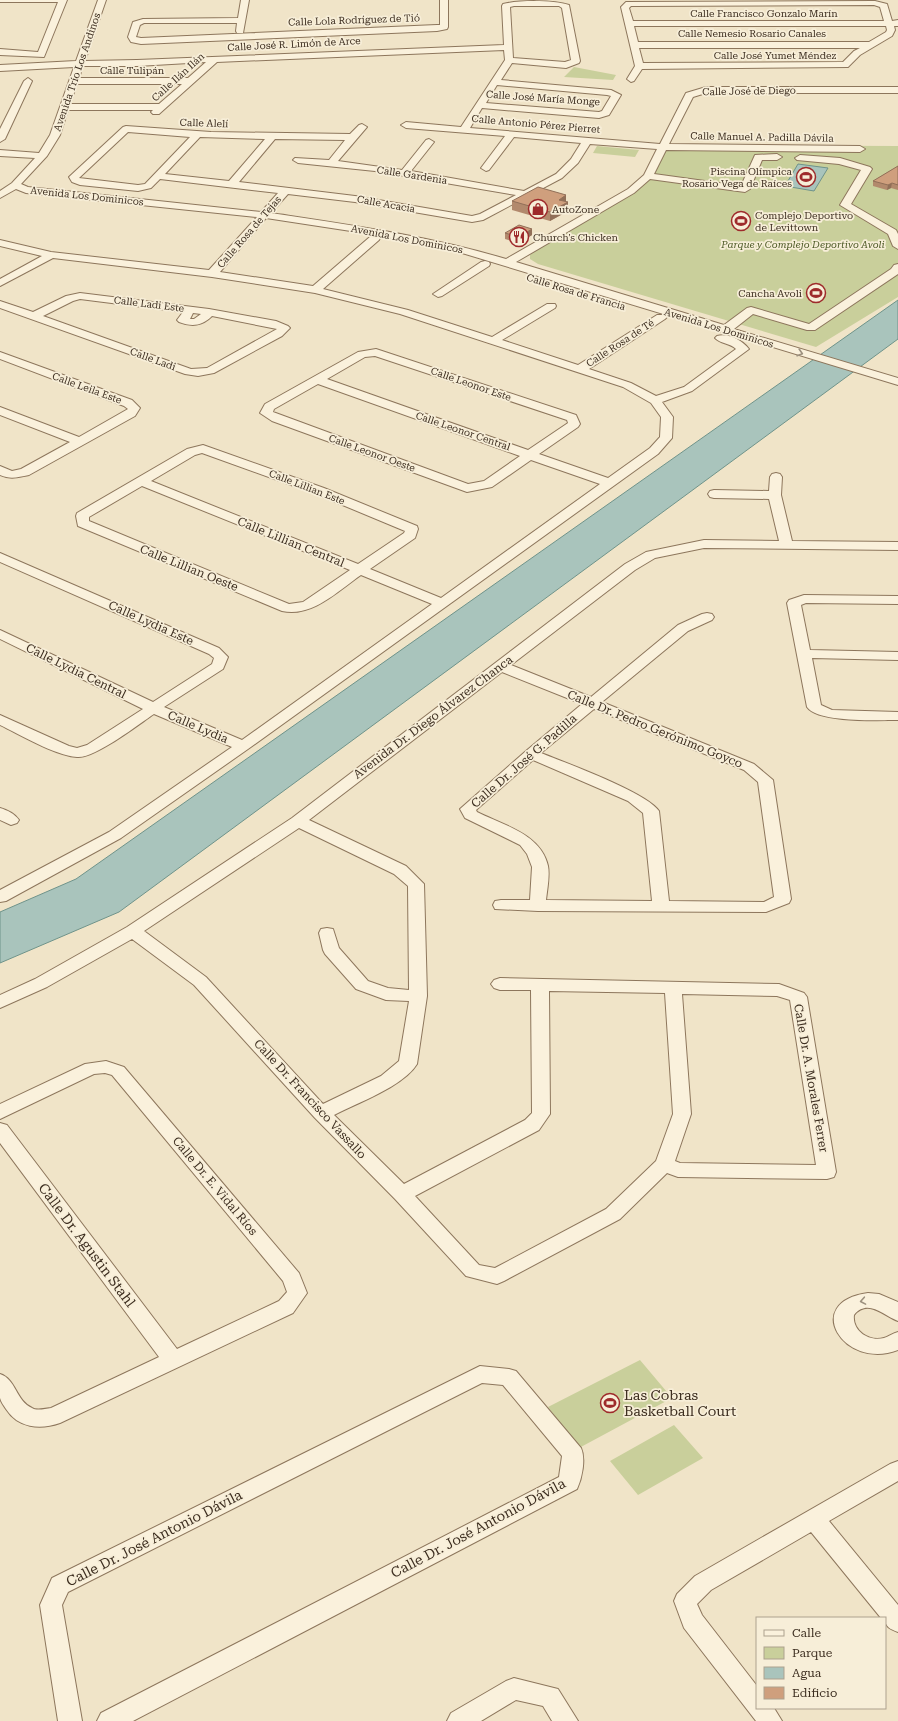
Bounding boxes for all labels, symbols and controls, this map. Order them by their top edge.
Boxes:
street label: Calle Francisco Gonzalo Marín [690,8,838,19]
street label: Avenida Trío Los Andinos [52,11,103,133]
street label: Calle Lola Rodríguez de Tió [288,12,420,28]
street label: Calle Nemesio Rosario Canales [678,28,826,39]
street label: Calle José R. Limón de Arce [227,35,361,53]
street label: Calle Ilán Ilán [150,50,207,103]
street label: Calle José Yumet Méndez [714,50,837,61]
street label: Calle Tulipán [100,65,165,76]
street label: Calle José de Diego [702,85,796,97]
street label: Calle José María Monge [486,89,601,108]
street label: Calle Antonio Pérez Pierret [471,113,601,135]
street label: Calle Alelí [179,117,229,129]
street label: Calle Manuel A. Padilla Dávila [690,130,834,144]
street label: Calle Gardenia [376,164,449,186]
place label: Piscina Olímpica Rosario Vega de Raíces [682,166,793,189]
sports icon: Piscina Olímpica Rosario Vega de Raíces [795,166,817,188]
street label: Avenida Los Dominicos [30,185,144,207]
street label: Calle Acacia [356,193,417,215]
street label: Calle Rosa de Tejas [215,194,283,270]
shop icon: AutoZone [527,198,549,220]
place label: AutoZone [552,204,600,215]
sports icon: Complejo Deportivo de Levittown [730,210,752,232]
place label: Complejo Deportivo de Levittown [755,210,853,233]
street label: Avenida Los Dominicos [350,223,464,255]
restaurant icon: Church's Chicken [508,226,530,248]
place label: Church's Chicken [533,232,619,243]
park label: Parque y Complejo Deportivo Avoli [720,239,885,250]
street label: Calle Rosa de Francia [525,272,627,312]
sports icon: Cancha Avoli [805,282,827,304]
place label: Cancha Avoli [738,288,802,299]
street label: Calle Ladi Este [113,294,185,314]
street label: Avenida Los Dominicos [663,306,775,350]
street label: Calle Rosa de Té [584,317,656,369]
street label: Calle Ladi [129,346,177,372]
one-way arrow [796,348,803,357]
street label: Calle Leonor Este [429,365,513,403]
street label: Calle Leila Este [51,370,124,406]
street label: Calle Leonor Central [414,410,512,452]
street label: Calle Leonor Oeste [327,432,417,474]
street label: Calle Lillian Este [268,467,347,507]
street label: Calle Lillian Central [235,514,347,570]
street label: Calle Lillian Oeste [138,542,241,594]
street label: Calle Lydia Este [106,598,196,648]
street label: Calle Lydia Central [24,641,129,701]
street label: Avenida Dr. Diego Álvarez Chanca [351,652,516,782]
street label: Calle Dr. Pedro Gerónimo Goyco [565,687,745,771]
street label: Calle Lydia [166,708,231,746]
street label: Calle Dr. José G. Padilla [468,711,580,811]
street label: Calle Dr. A. Morales Ferrer [791,1003,831,1153]
street label: Calle Dr. Francisco Vassallo [251,1036,369,1162]
street label: Calle Dr. E. Vidal Ríos [170,1134,260,1238]
street label: Calle Dr. Agustin Stahl [35,1180,139,1311]
one-way arrow [860,1296,866,1305]
place label: Las Cobras Basketball Court [624,1387,736,1419]
sports icon: Las Cobras Basketball Court [599,1392,621,1414]
street label: Calle Dr. José Antonio Dávila [388,1475,568,1581]
street label: Calle Dr. José Antonio Dávila [63,1486,245,1589]
legend [756,1617,886,1709]
text: Calle [792,1626,822,1640]
text: Parque [792,1646,833,1660]
text: Agua [792,1666,822,1680]
text: Edificio [792,1686,837,1700]

